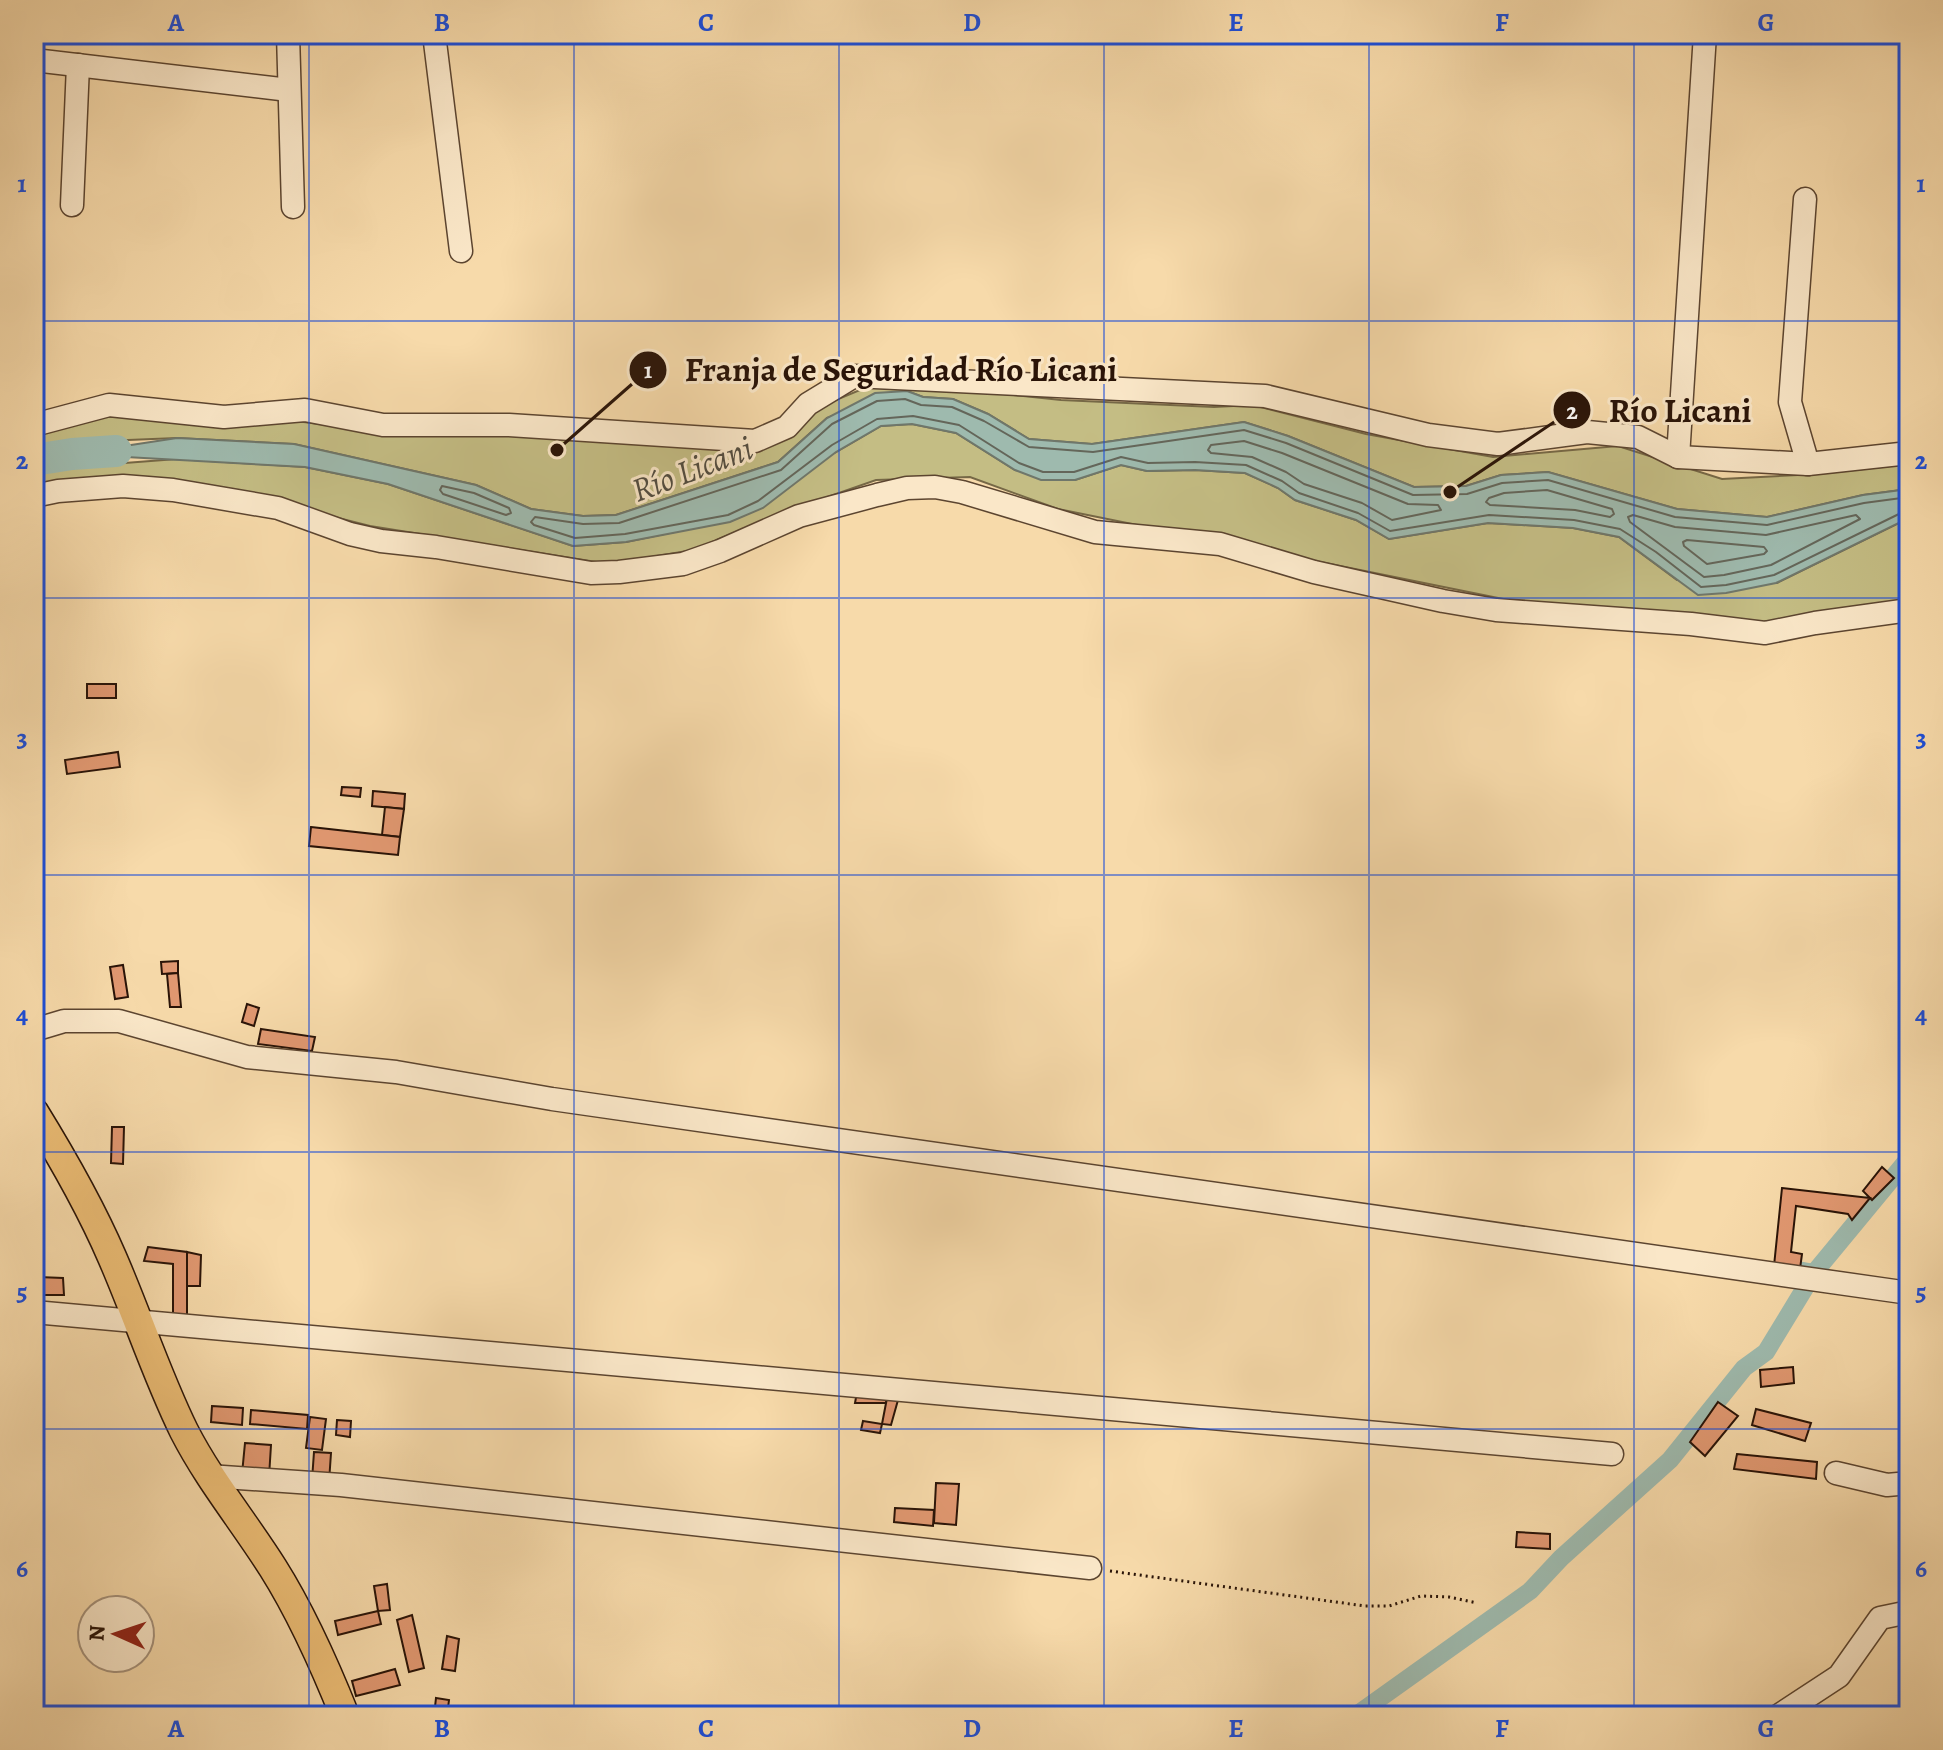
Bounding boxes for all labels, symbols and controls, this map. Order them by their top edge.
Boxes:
text: A [167,5,185,40]
text: B [434,5,450,40]
text: C [698,5,714,40]
text: D [963,5,981,40]
text: E [1228,5,1244,40]
text: F [1495,5,1509,40]
text: G [1757,5,1775,40]
text: 1 [17,166,27,201]
text: 1 [1916,166,1926,201]
callout: Franja de Seguridad Río Licani [628,341,1133,399]
text: Franja de Seguridad Río Licani [685,346,1117,393]
text: 1 [644,354,653,386]
callout: Río Licani [1552,381,1767,439]
text: Río Licani [1609,387,1751,434]
text: 2 [1566,395,1578,427]
water label: Río Licani [625,424,759,514]
text: 2 [16,443,29,478]
text: 2 [1915,443,1928,478]
text: 3 [16,720,28,755]
text: 3 [1915,720,1927,755]
text: 4 [16,997,28,1032]
text: 4 [1915,997,1927,1032]
text: 5 [16,1274,28,1309]
text: 5 [1915,1274,1927,1309]
text: 6 [16,1551,28,1586]
text: 6 [1915,1551,1927,1586]
north arrow [76,1594,156,1674]
text: N [82,1624,112,1642]
text: A [167,1711,185,1746]
text: B [434,1711,450,1746]
text: C [698,1711,714,1746]
text: D [963,1711,981,1746]
text: E [1228,1711,1244,1746]
text: F [1495,1711,1509,1746]
text: G [1757,1711,1775,1746]

